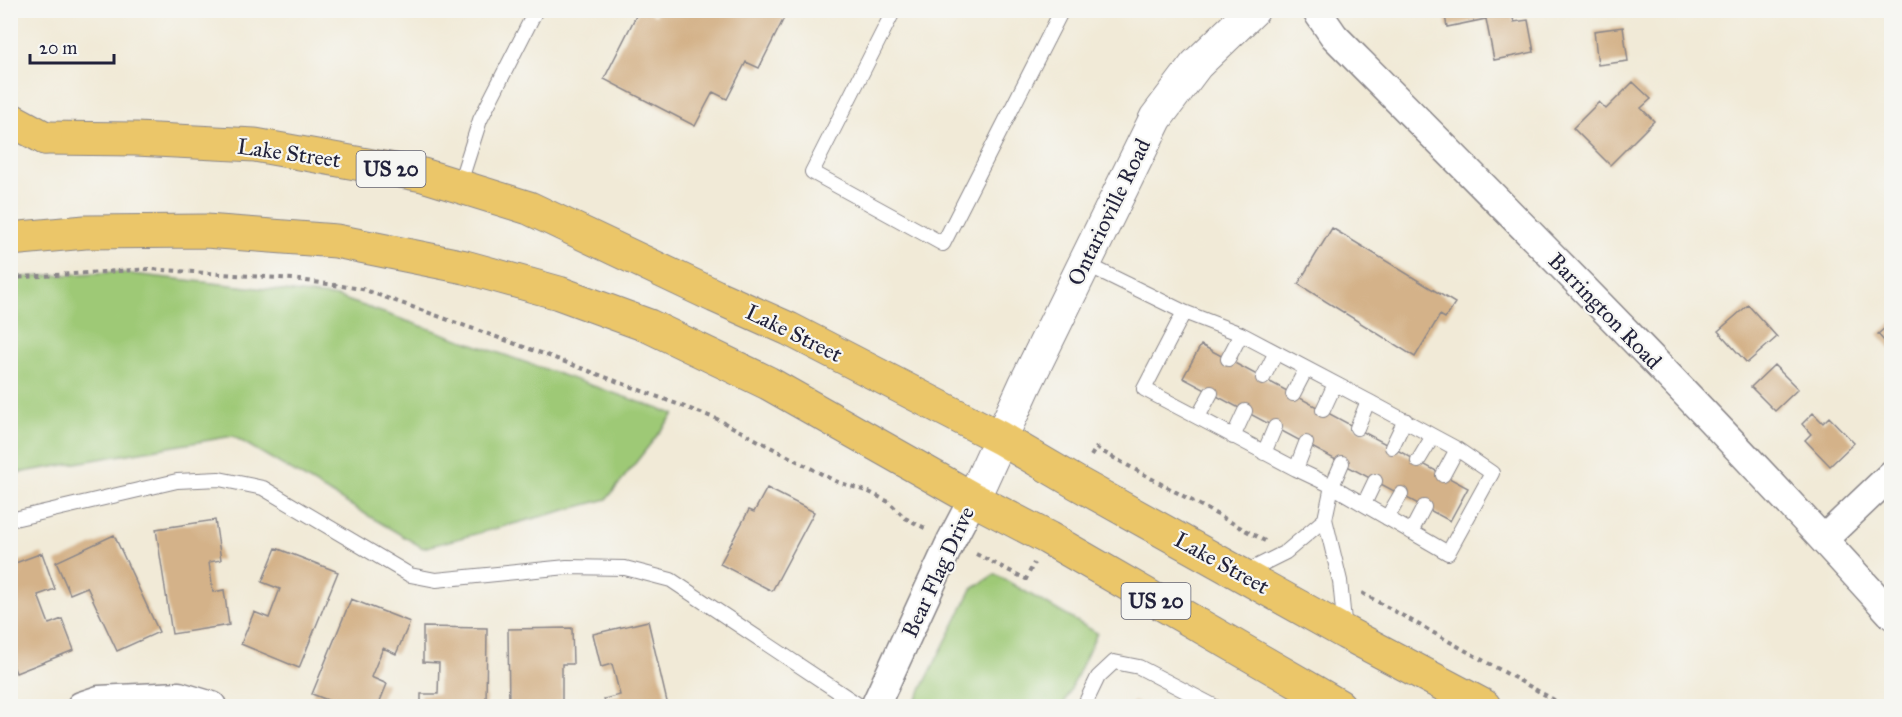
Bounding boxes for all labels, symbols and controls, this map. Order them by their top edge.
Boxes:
scale bar [30,27,114,65]
text: 20 m [39,37,77,59]
street label: Lake Street [236,132,343,174]
street label: Ontarioville Road [1062,134,1156,290]
road number: US 20 [356,151,426,187]
street label: Barrington Road [1543,247,1667,375]
street label: Lake Street [741,298,847,368]
street label: Bear Flag Drive [896,502,980,642]
street label: Lake Street [1170,526,1274,600]
road number: US 20 [1122,583,1190,619]

